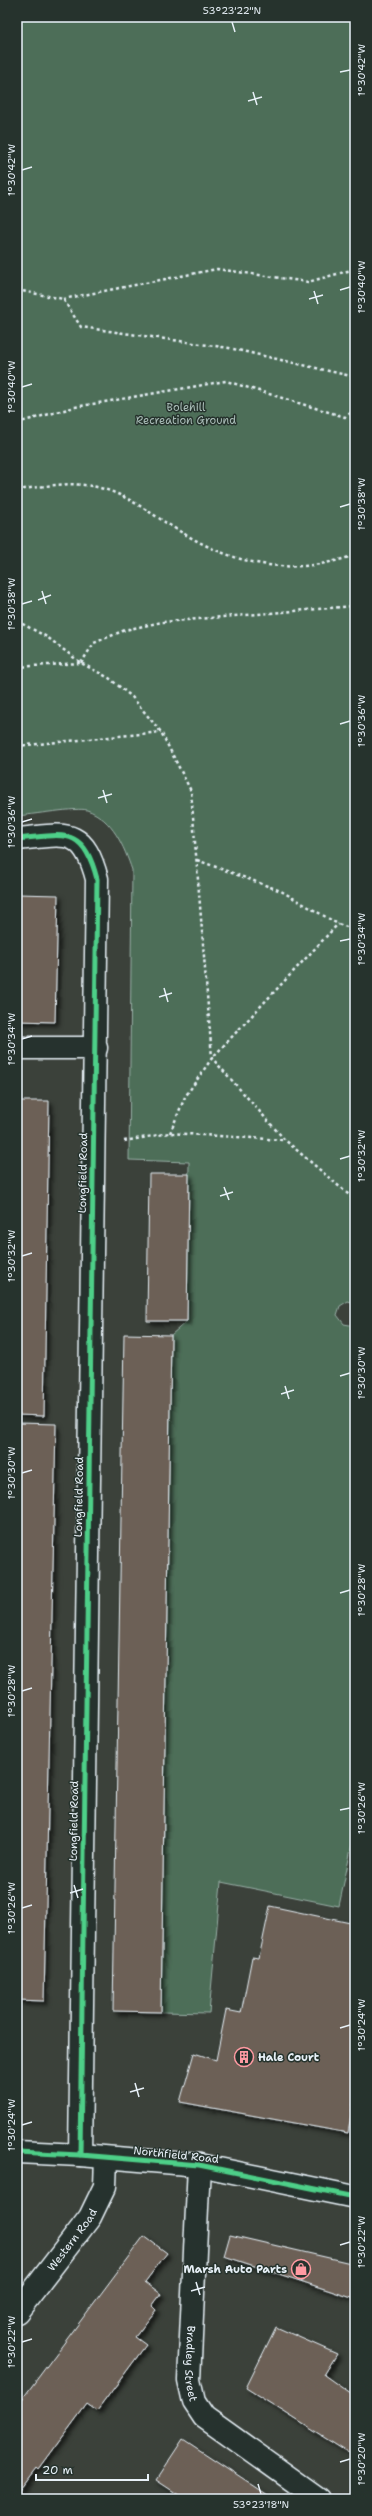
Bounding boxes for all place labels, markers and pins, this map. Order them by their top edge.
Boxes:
building icon: Hale Court [233,2046,255,2068]
place label: Hale Court [258,2050,320,2065]
shop icon: Marsh Auto Parts [290,2258,312,2280]
place label: Marsh Auto Parts [183,2262,287,2277]

